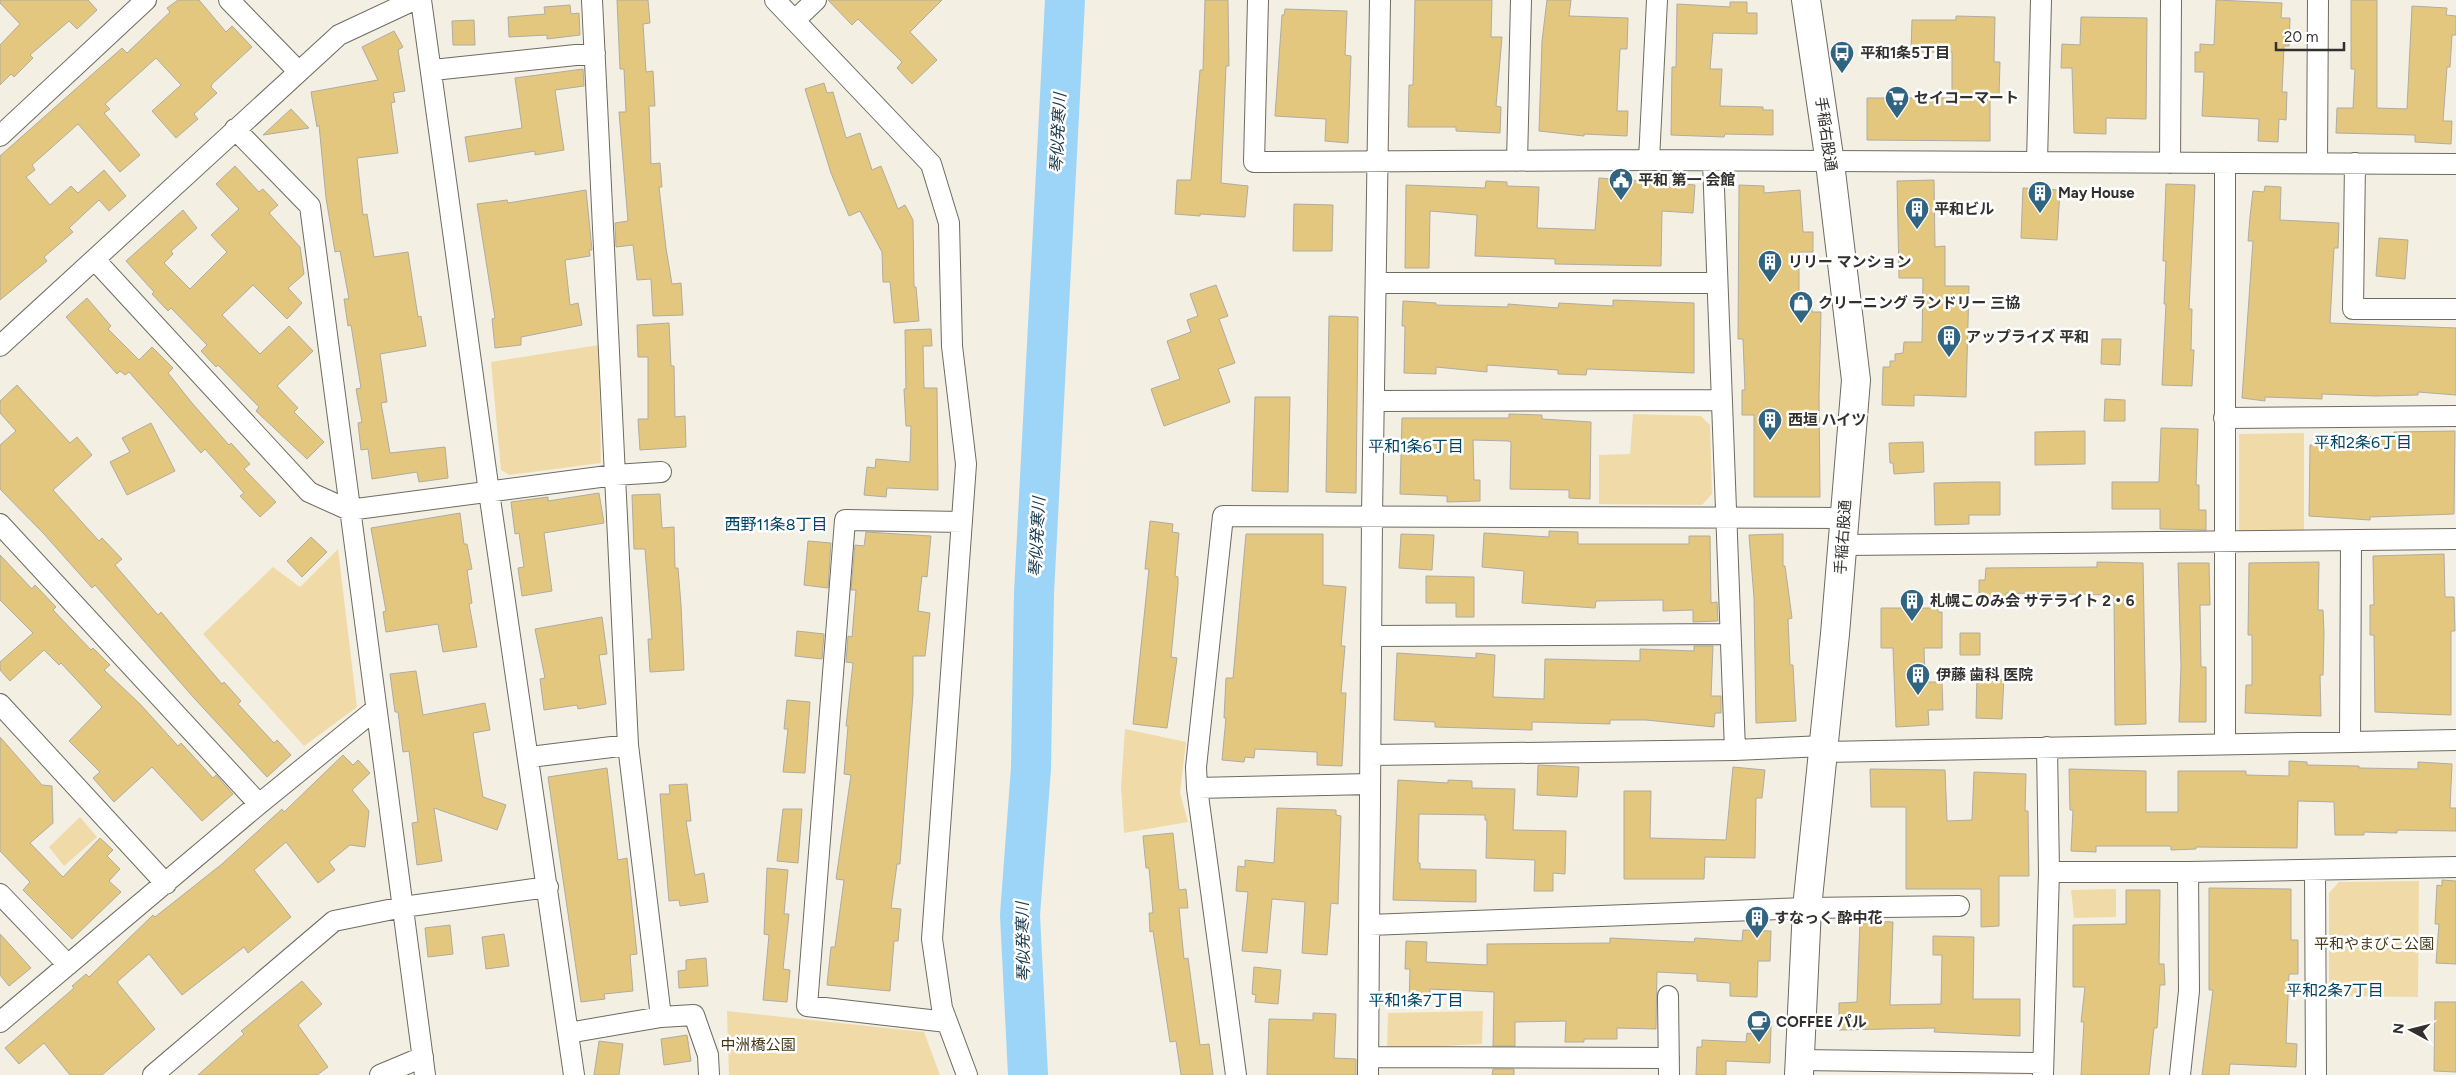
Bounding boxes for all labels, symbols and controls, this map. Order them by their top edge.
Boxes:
scale bar [2276,20,2344,52]
text: 20 m [2284,28,2318,46]
bus stop icon: 平和1条5丁目 [1829,40,1855,74]
place label: 平和1条5丁目 [1860,44,1950,62]
supermarket icon: セイコーマート [1884,85,1910,119]
place label: セイコーマート [1914,89,2019,107]
water label: 琴似発寒川 [1046,91,1070,173]
street label: 手稲右股通 [1812,96,1840,172]
public building icon: 平和 第一 会館 [1608,167,1634,201]
place label: 平和 第一 会館 [1638,171,1735,189]
building icon: May House [2027,180,2053,214]
place label: May House [2058,184,2135,202]
building icon: 平和ビル [1904,196,1930,230]
place label: 平和ビル [1934,200,1994,218]
building icon: リリー マンション [1757,249,1783,283]
place label: リリー マンション [1788,253,1912,271]
shop icon: クリーニング ランドリー 三協 [1788,290,1814,324]
place label: クリーニング ランドリー 三協 [1818,294,2020,312]
building icon: アップライズ 平和 [1936,324,1962,358]
place label: アップライズ 平和 [1966,328,2089,346]
building icon: 西垣 ハイツ [1757,407,1783,441]
place label: 西垣 ハイツ [1788,411,1866,429]
district label: 平和2条6丁目 [2314,433,2412,452]
district label: 平和1条6丁目 [1368,437,1464,456]
water label: 琴似発寒川 [1025,495,1049,577]
street label: 手稲右股通 [1831,499,1855,575]
district label: 西野11条8丁目 [724,515,828,534]
building icon: 札幌このみ会 サテライト 2・6 [1899,588,1925,622]
place label: 札幌このみ会 サテライト 2・6 [1930,592,2135,610]
building icon: 伊藤 歯科 医院 [1905,662,1931,696]
place label: 伊藤 歯科 医院 [1936,666,2033,684]
water label: 琴似発寒川 [1013,900,1033,982]
building icon: すなっく 酔中花 [1744,905,1770,939]
place label: すなっく 酔中花 [1774,909,1883,927]
park label: 平和やまびこ公園 [2314,935,2434,953]
district label: 平和2条7丁目 [2286,981,2384,1000]
district label: 平和1条7丁目 [1368,991,1464,1010]
north arrow [2386,1005,2436,1055]
cafe icon: COFFEE パル [1746,1009,1772,1043]
place label: COFFEE パル [1776,1013,1867,1031]
text: N [2389,1022,2408,1035]
park label: 中洲橋公園 [720,1036,796,1054]

